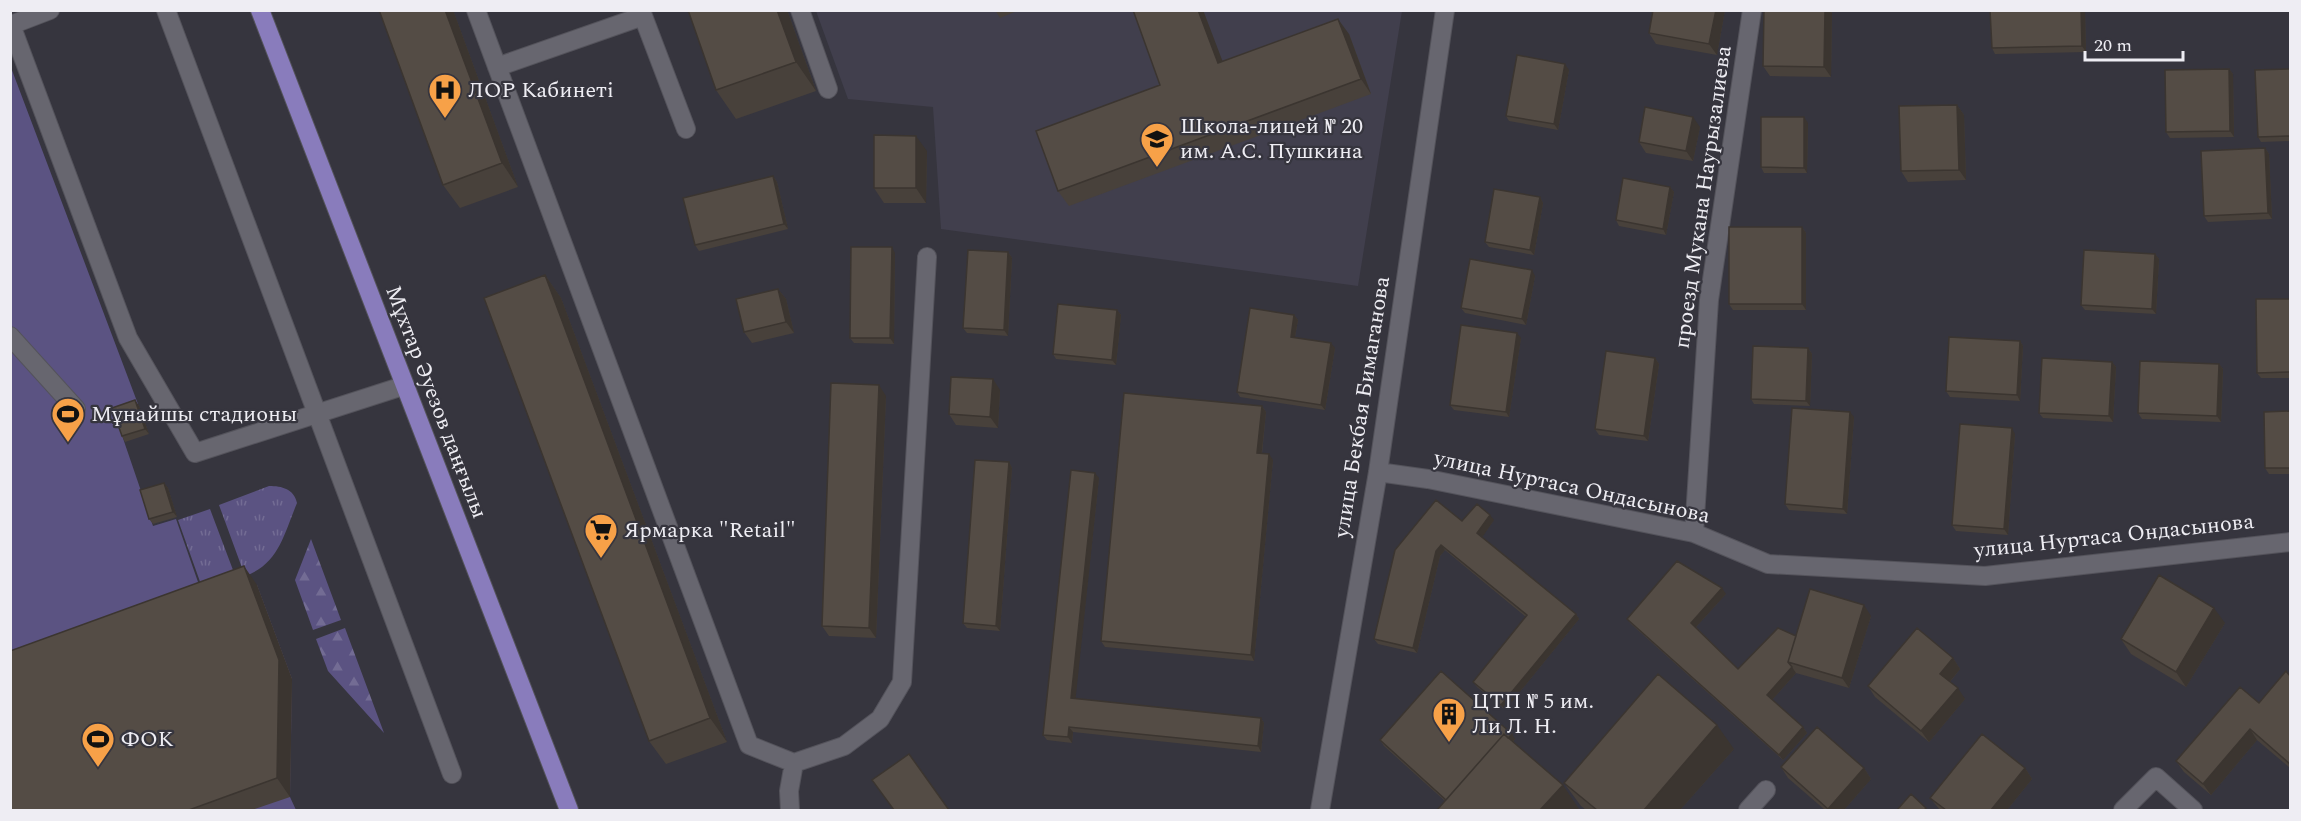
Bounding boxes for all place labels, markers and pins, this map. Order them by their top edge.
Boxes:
hospital icon: ЛОР Кабинетi [427,72,463,119]
place label: ЛОР Кабинетi [468,74,614,107]
place label: Школа-лицей № 20 им. А.С. Пушкина [1180,110,1363,168]
school or university icon: Школа-лицей № 20 им. А.С. Пушкина [1139,121,1175,168]
sports icon: Мұнайшы стадионы [50,396,86,443]
place label: Мұнайшы стадионы [91,398,297,431]
supermarket icon: Ярмарка "Retail" [583,512,619,559]
place label: Ярмарка "Retail" [624,514,796,547]
place label: ЦТП № 5 им. Ли Л. Н. [1472,685,1594,743]
building icon: ЦТП № 5 им. Ли Л. Н. [1431,696,1467,743]
sports icon: ФОК [80,721,116,768]
place label: ФОК [121,723,174,756]

